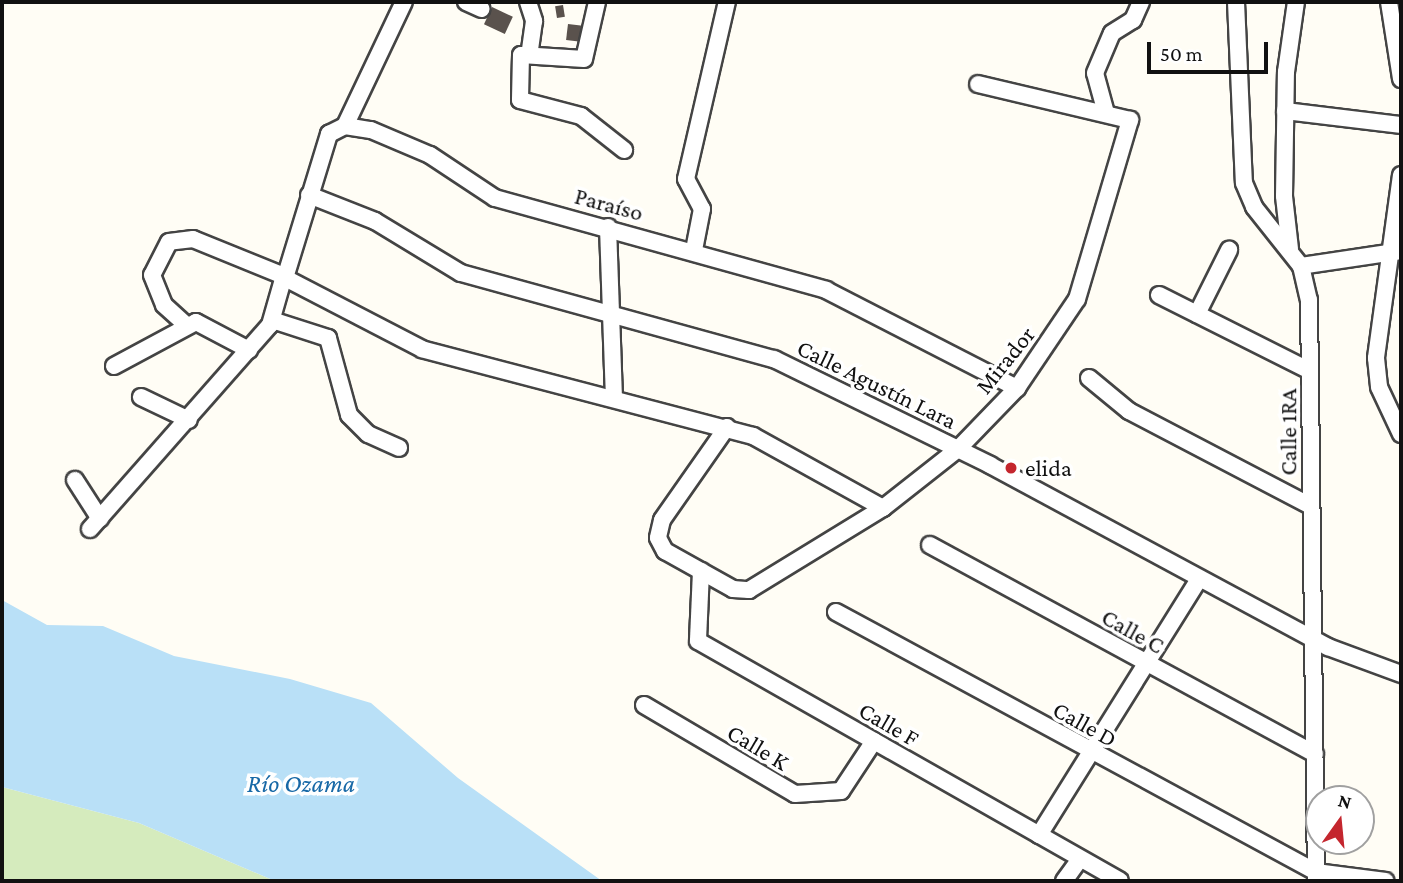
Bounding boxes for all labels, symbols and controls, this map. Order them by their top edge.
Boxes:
scale bar [1151,28,1272,72]
text: 50 m [1160,42,1203,66]
street label: Paraíso [572,181,646,227]
street label: Mirador [969,320,1041,400]
street label: Calle Agustín Lara [793,333,961,435]
street label: Calle 1RA [1274,388,1302,476]
place label: elida [1025,454,1072,482]
marker: elida [1003,460,1019,476]
street label: Calle C [1097,602,1169,660]
street label: Calle F [854,695,924,753]
street label: Calle D [1048,695,1122,753]
street label: Calle K [722,718,794,776]
water label: Río Ozama [247,768,355,800]
north arrow [1305,785,1375,855]
text: N [1336,789,1354,813]

